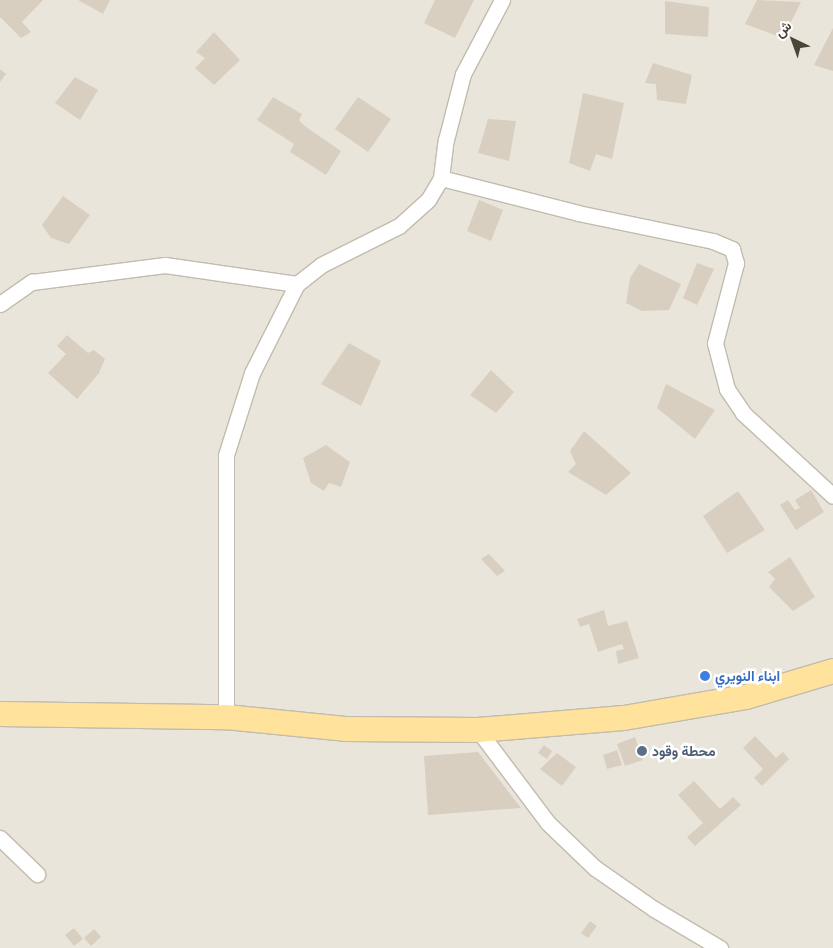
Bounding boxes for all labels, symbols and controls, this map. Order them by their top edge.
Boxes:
north arrow [768,15,818,65]
text: ش [771,17,795,40]
place label: ابناء النويري [715,668,780,684]
marker: ابناء النويري [699,670,711,682]
place label: محطة وقود [652,743,716,759]
marker: محطة وقود [636,745,648,757]

